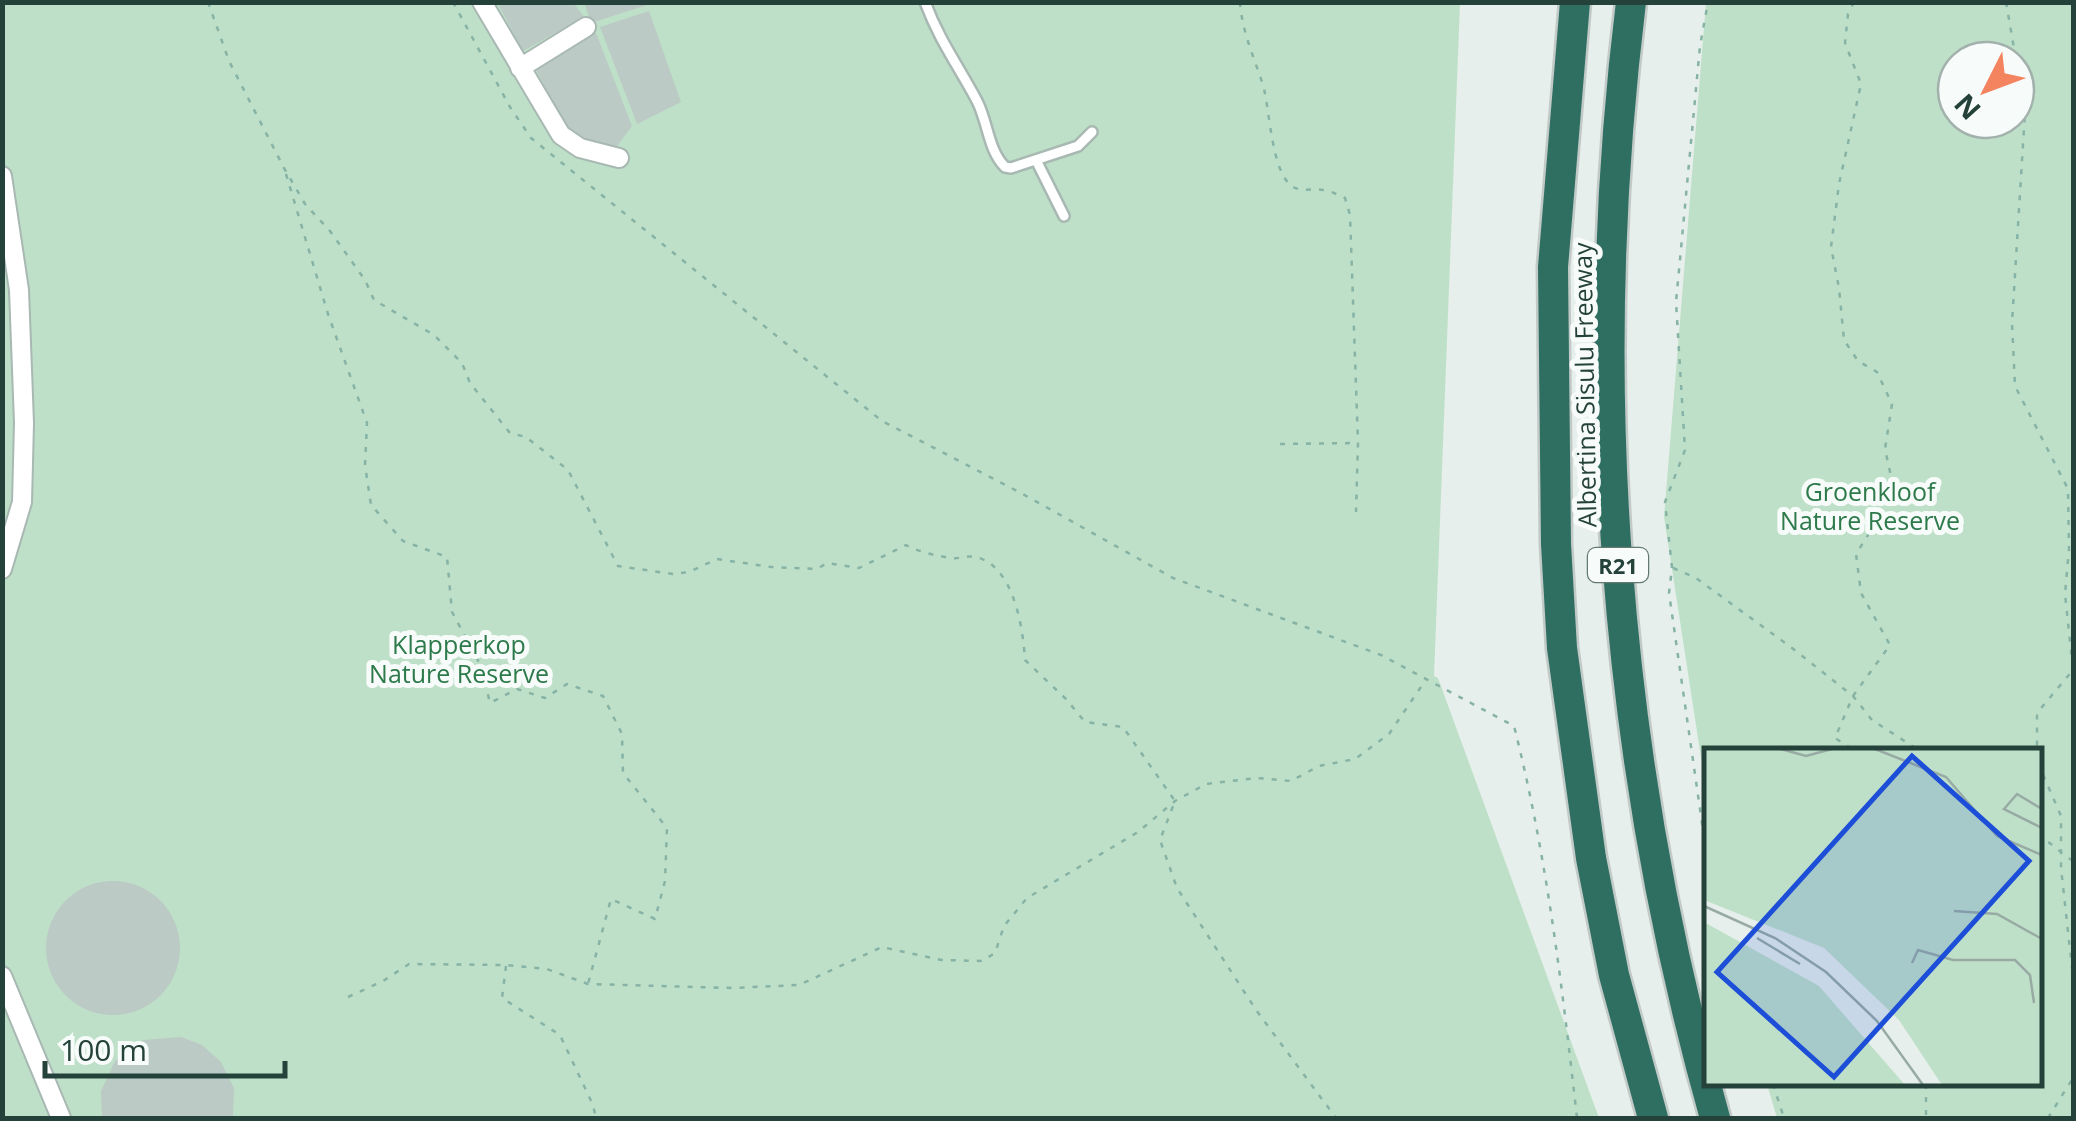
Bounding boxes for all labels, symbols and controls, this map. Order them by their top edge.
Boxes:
north arrow [1936,40,2036,140]
text: N [1945,86,1988,129]
street label: Albertina Sisulu Freeway [1565,242,1603,528]
park label: Groenkloof Nature Reserve [1780,474,1960,537]
road number: R21 [1588,548,1648,582]
park label: Klapperkop Nature Reserve [369,627,549,690]
inset map [1704,748,2041,1086]
scale bar [45,1016,285,1078]
text: 100 m [60,1029,147,1070]

